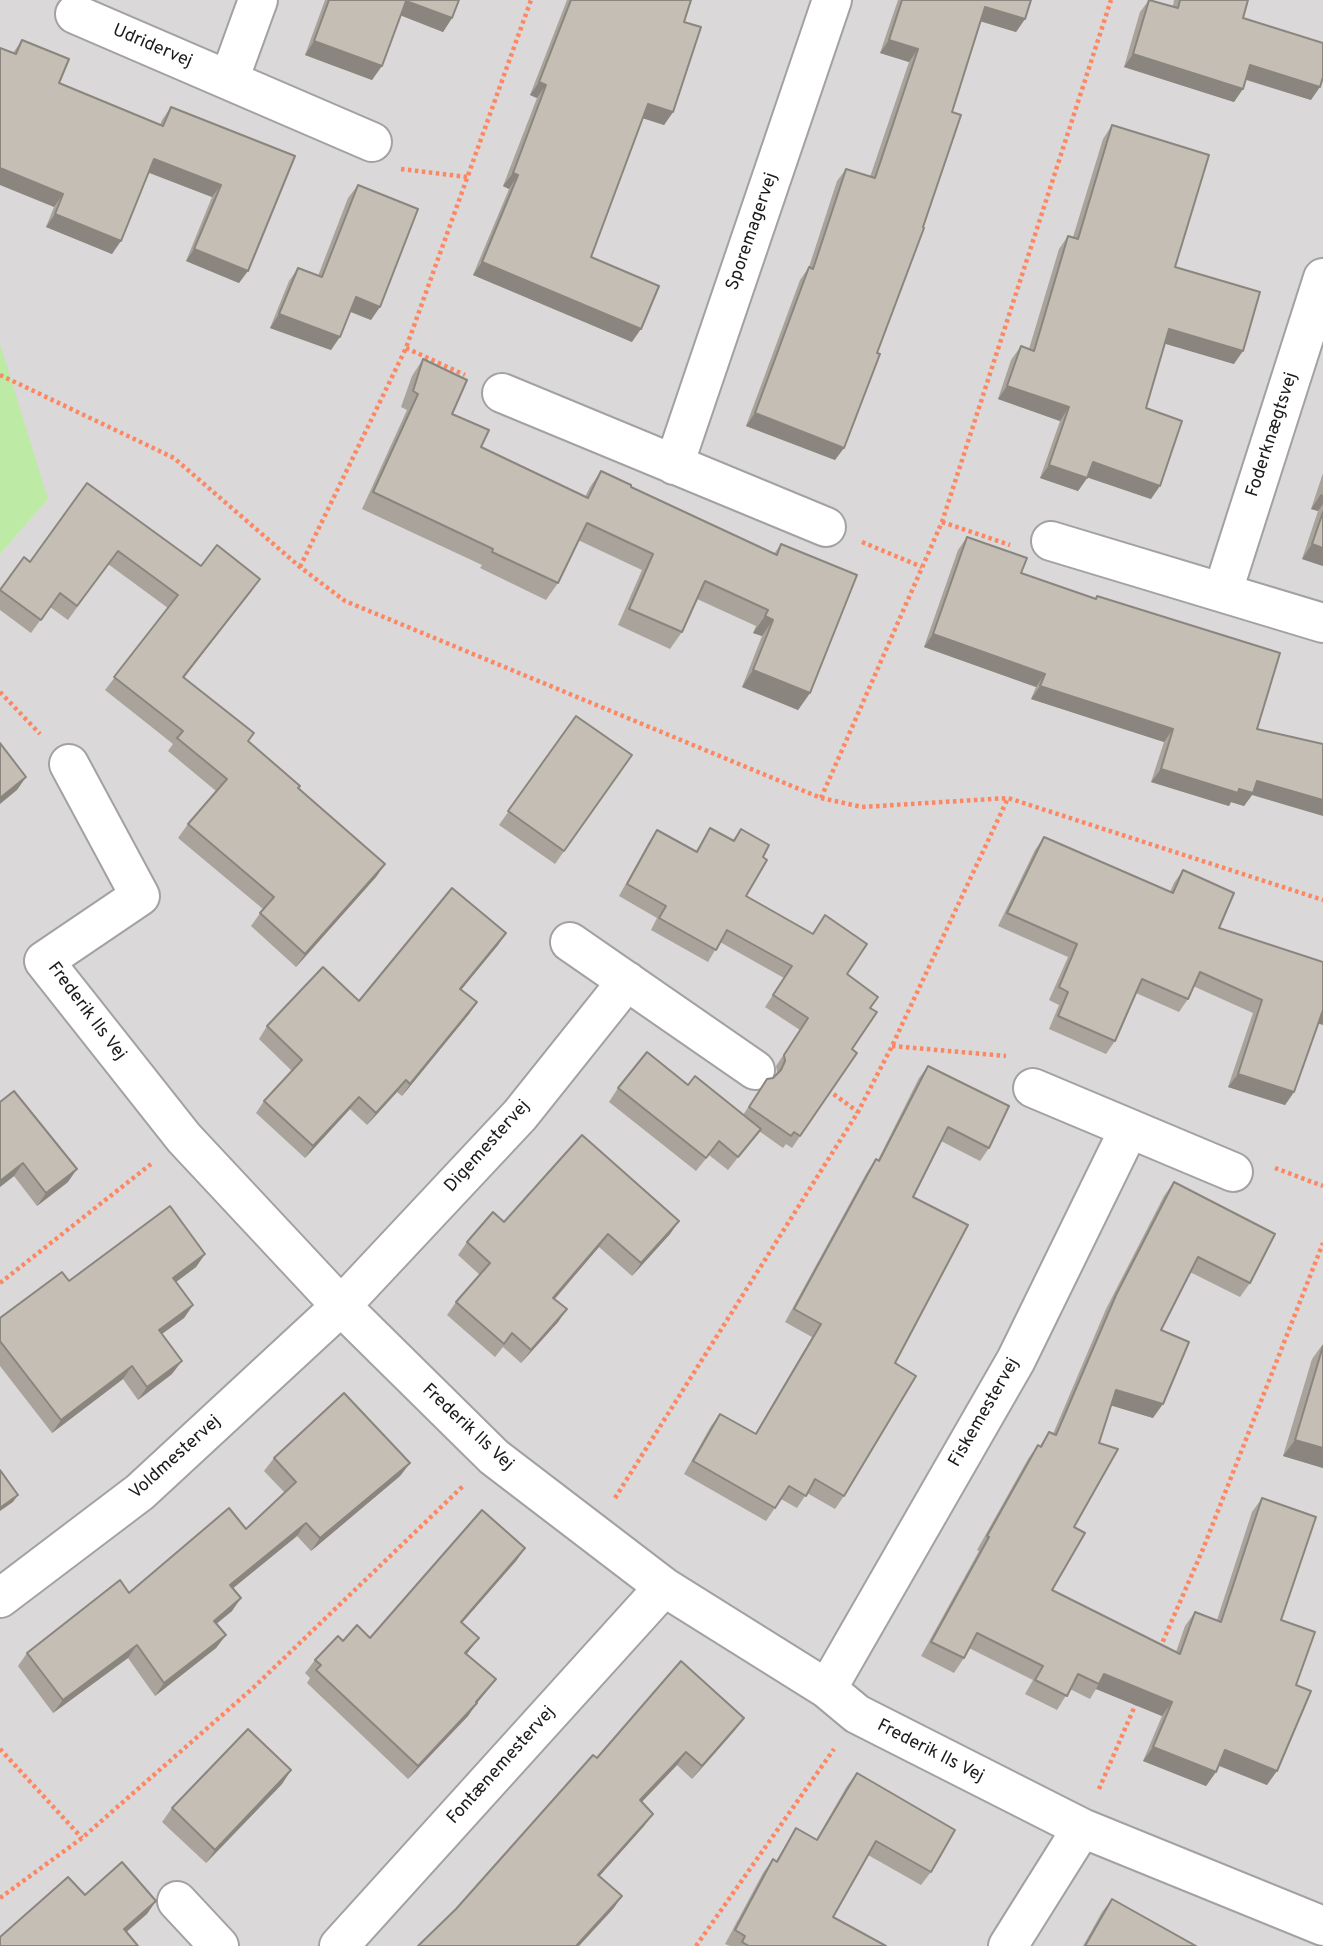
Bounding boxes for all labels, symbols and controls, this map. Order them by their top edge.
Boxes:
street label: Udridervej [109,21,195,73]
street label: Sporemagervej [723,170,783,294]
street label: Foderknægtsvej [1243,370,1303,500]
street label: Frederik IIs Vej [42,959,130,1065]
street label: Digemestervej [441,1096,535,1198]
street label: Fiskemestervej [945,1355,1025,1471]
street label: Frederik IIs Vej [417,1380,517,1476]
street label: Voldmestervej [126,1411,226,1505]
street label: Fontænemestervej [443,1703,561,1829]
street label: Frederik IIs Vej [873,1716,987,1788]

